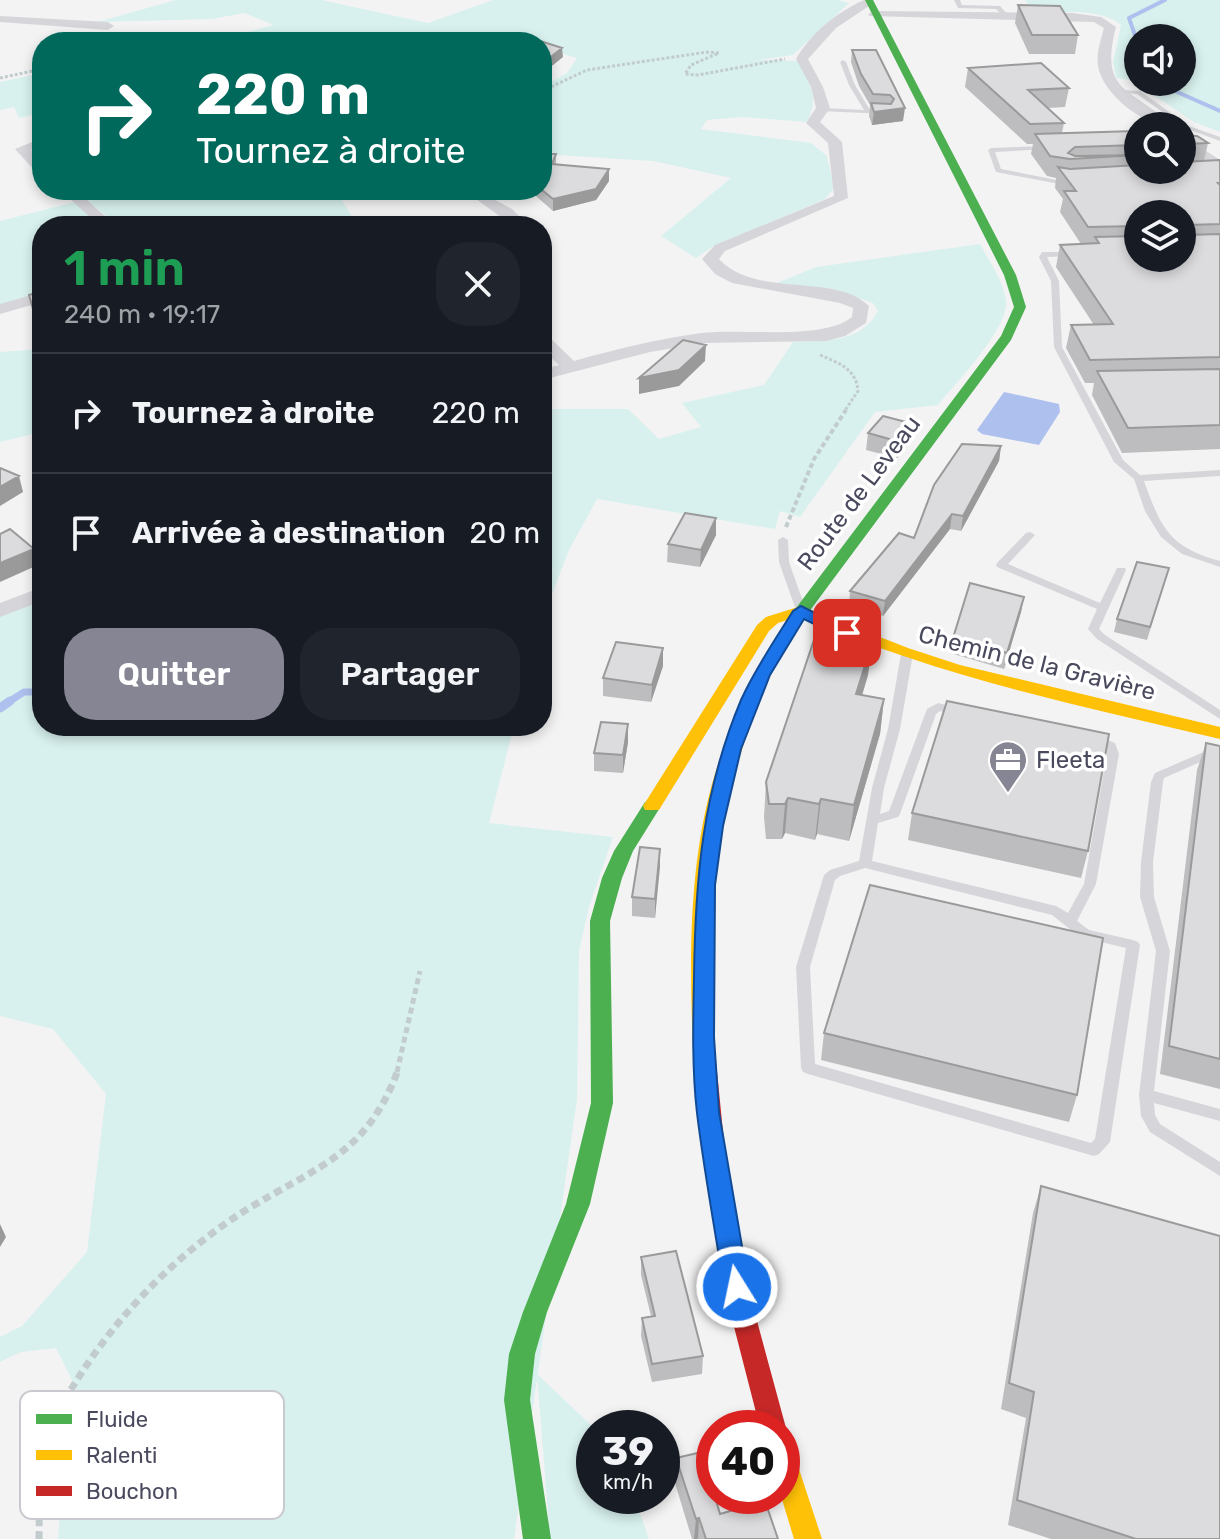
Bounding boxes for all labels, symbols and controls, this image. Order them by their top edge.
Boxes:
map controls [1124,24,1196,272]
button: sound [1124,24,1196,96]
text: 220 m [196,62,370,128]
icon: right [64,64,168,168]
button: search [1124,112,1196,184]
text: Tournez à droite [196,129,466,172]
button: layers [1124,200,1196,272]
text: 1 min [64,240,185,297]
button: close [436,242,520,326]
text: 240 m · 19:17 [64,299,220,330]
icon: right [64,391,108,435]
text: Tournez à droite [132,395,375,431]
text: 220 m [432,395,520,431]
street label: Route de Leveau [792,410,926,576]
icon: arrive [64,511,108,555]
text: Arrivée à destination [132,515,446,551]
text: 20 m [470,515,540,551]
pin [813,599,881,667]
icon: arrive [825,611,869,655]
street label: Chemin de la Gravière [916,620,1158,706]
button: Quitter [64,628,284,720]
button: Partager [300,628,520,720]
office icon: Fleeta [987,739,1029,794]
place label: Fleeta [1036,746,1105,774]
position arrow [695,1245,779,1329]
legend [20,1391,284,1519]
text: Fluide [86,1406,148,1433]
speed limit sign: 40 [696,1410,800,1514]
text: 39 [602,1428,654,1475]
text: Ralenti [86,1442,157,1469]
text: km/h [603,1470,653,1494]
text: Bouchon [86,1478,178,1505]

